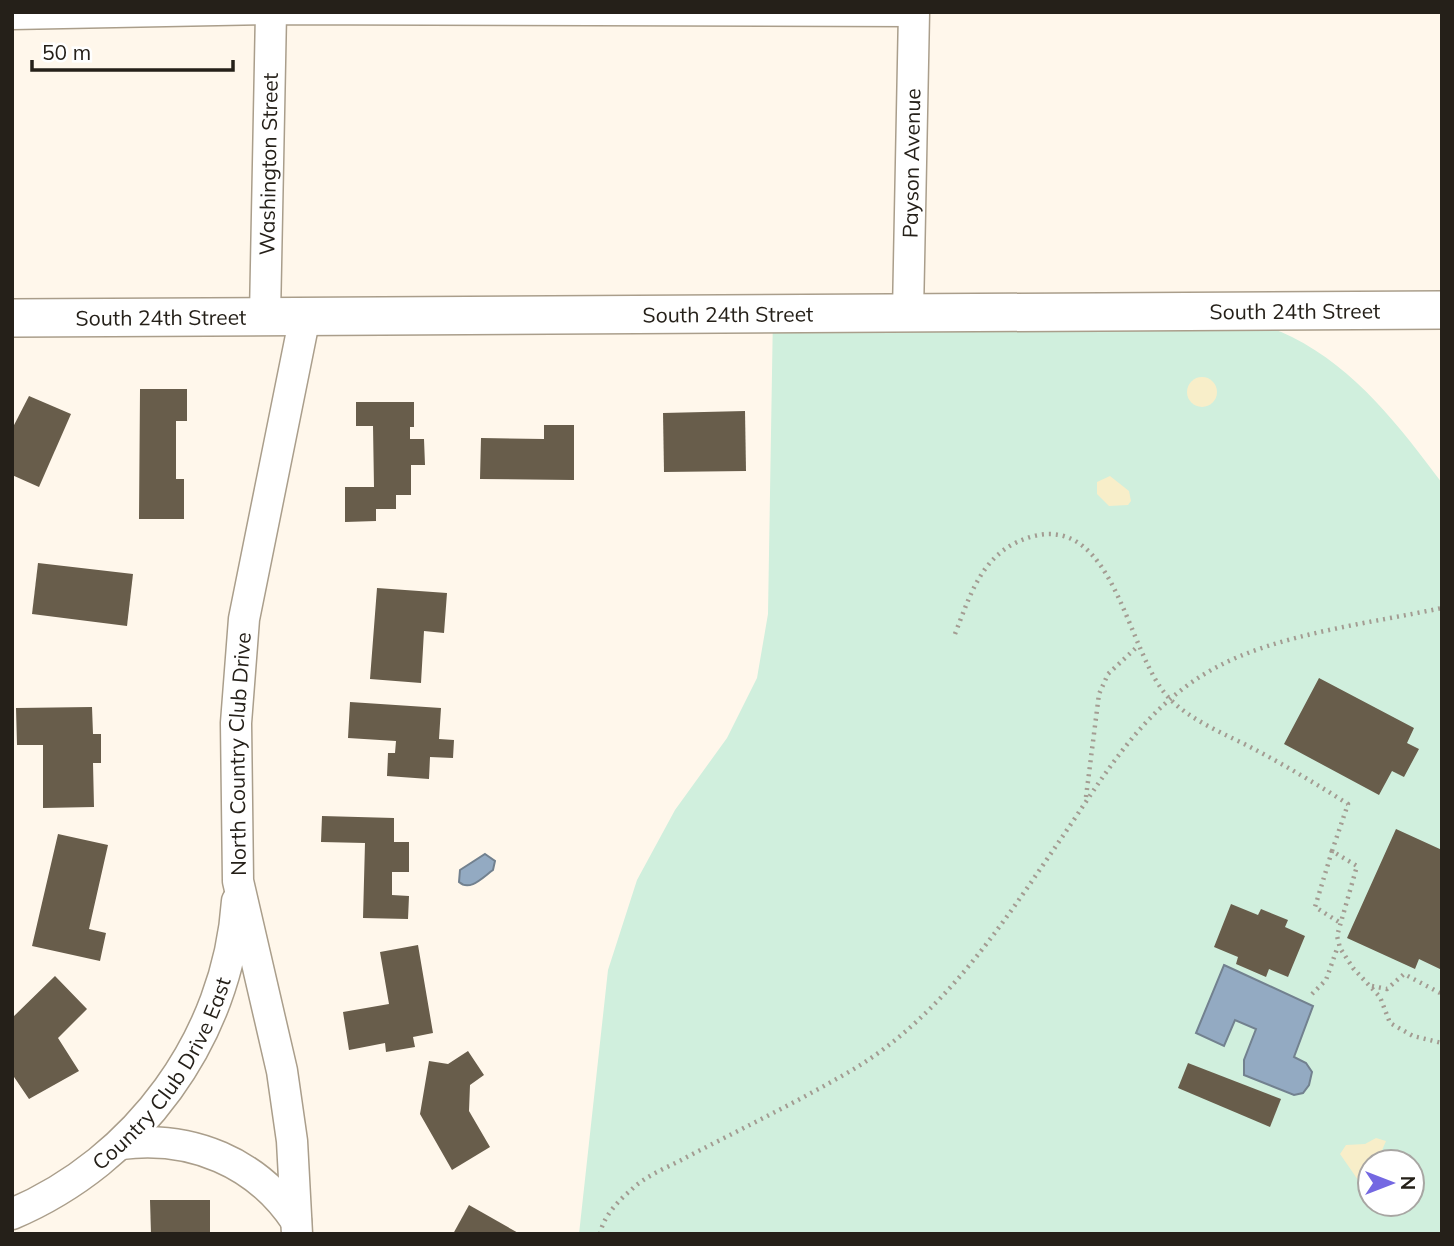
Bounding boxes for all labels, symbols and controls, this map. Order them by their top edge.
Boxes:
scale bar [32,28,233,72]
text: 50 m [42,39,91,65]
street label: Washington Street [253,72,283,256]
street label: Payson Avenue [896,88,925,238]
street label: South 24th Street [1209,297,1380,324]
street label: South 24th Street [642,301,813,327]
street label: South 24th Street [75,304,247,331]
street label: North Country Club Drive [223,631,256,876]
street label: Country Club Drive East [87,974,236,1175]
north arrow [1356,1148,1426,1218]
text: N [1396,1176,1420,1190]

